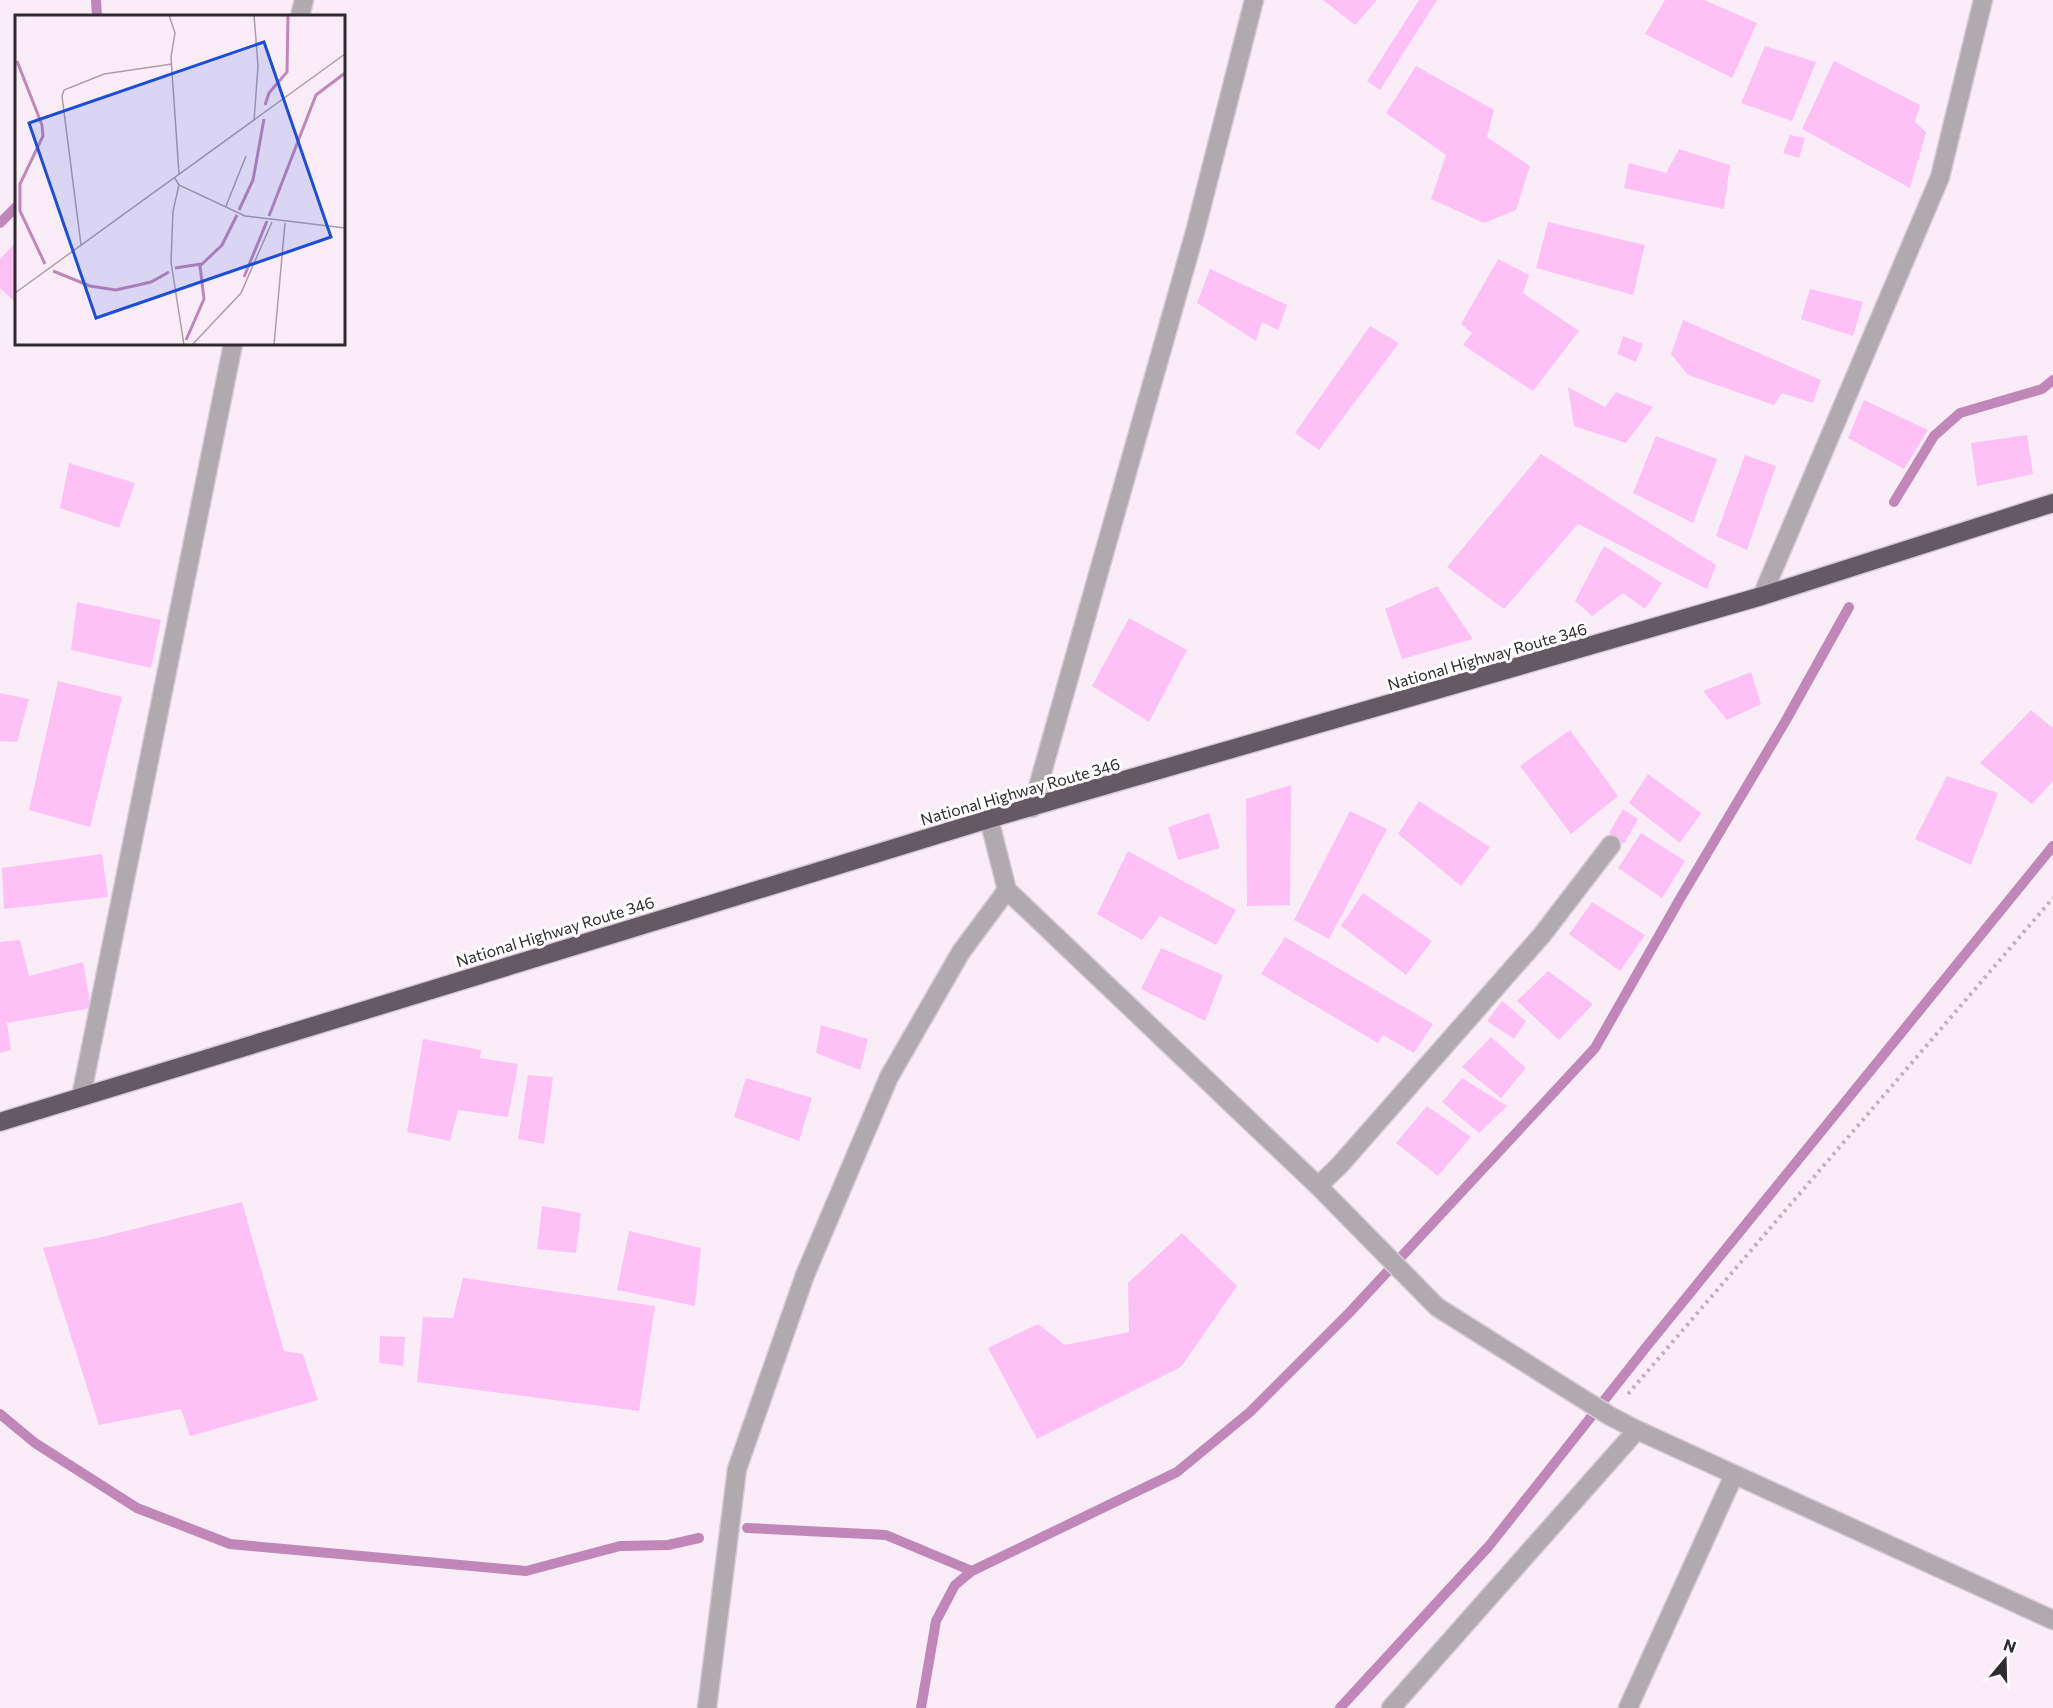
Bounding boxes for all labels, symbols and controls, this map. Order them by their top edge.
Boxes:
inset map [15,15,345,345]
street label: National Highway Route 346 [1385,618,1589,694]
street label: National Highway Route 346 [918,753,1122,829]
street label: National Highway Route 346 [454,892,656,970]
north arrow [1975,1630,2035,1690]
text: N [2001,1634,2019,1656]

